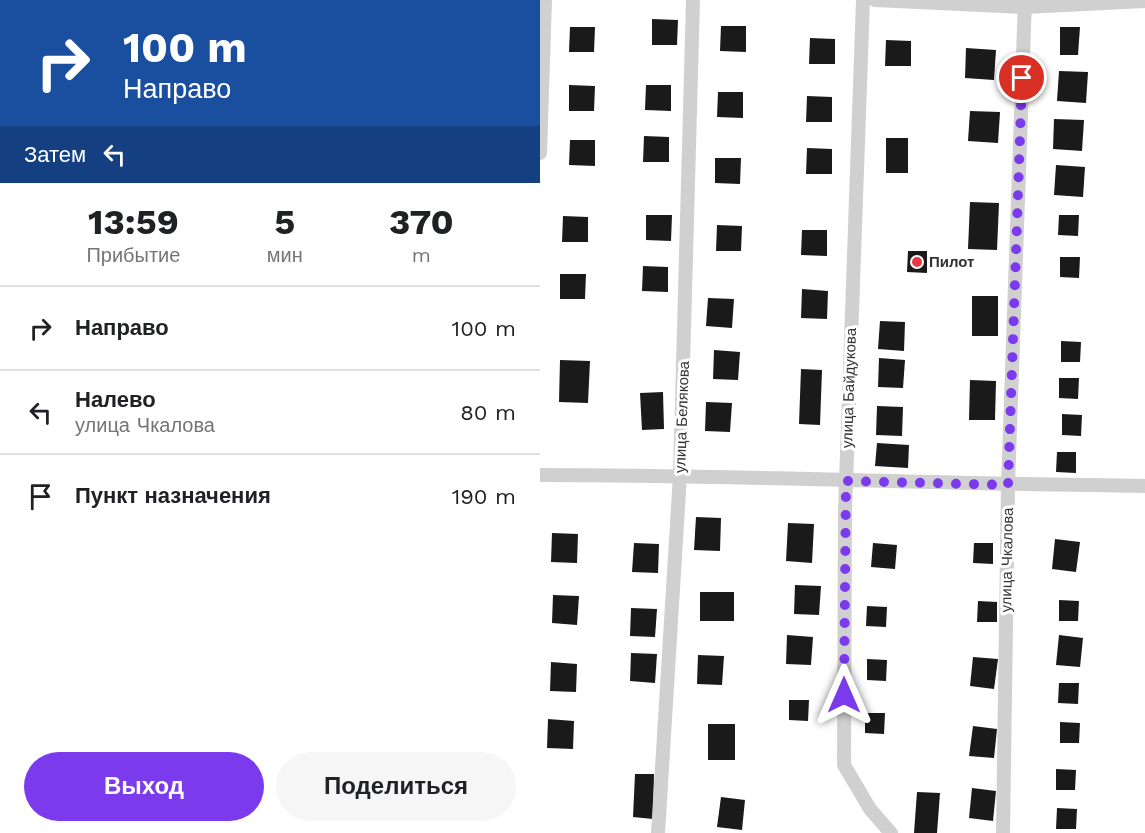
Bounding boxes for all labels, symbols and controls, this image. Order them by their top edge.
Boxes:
text: 100 m [123,23,247,72]
icon: right [24,24,102,102]
pin [996,52,1047,103]
icon: arrive [1005,61,1038,94]
text: Направо [123,73,231,105]
icon: left [98,138,131,171]
text: Затем [24,142,86,167]
text: 13:59 [88,201,179,243]
text: 5 [274,201,295,243]
text: 370 [389,201,454,243]
text: Прибытие [86,243,180,267]
text: мин [267,243,303,267]
text: m [412,243,431,267]
place label: Пилот [929,253,974,271]
marker: Пилот [910,255,924,269]
icon: right [24,312,57,345]
text: Направо [75,315,169,340]
text: 100 m [452,316,516,341]
street label: улица Байдукова [838,327,860,448]
street label: улица Белякова [671,360,693,473]
text: Налево [75,387,156,412]
icon: left [24,396,57,429]
text: 80 m [460,400,516,425]
text: улица Чкалова [75,413,215,437]
icon: arrive [24,480,57,513]
text: Пункт назначения [75,483,271,508]
text: 190 m [452,484,516,509]
street label: улица Чкалова [997,507,1017,613]
position arrow [812,663,876,727]
button: Выход [24,752,264,821]
button: Поделиться [276,752,516,821]

